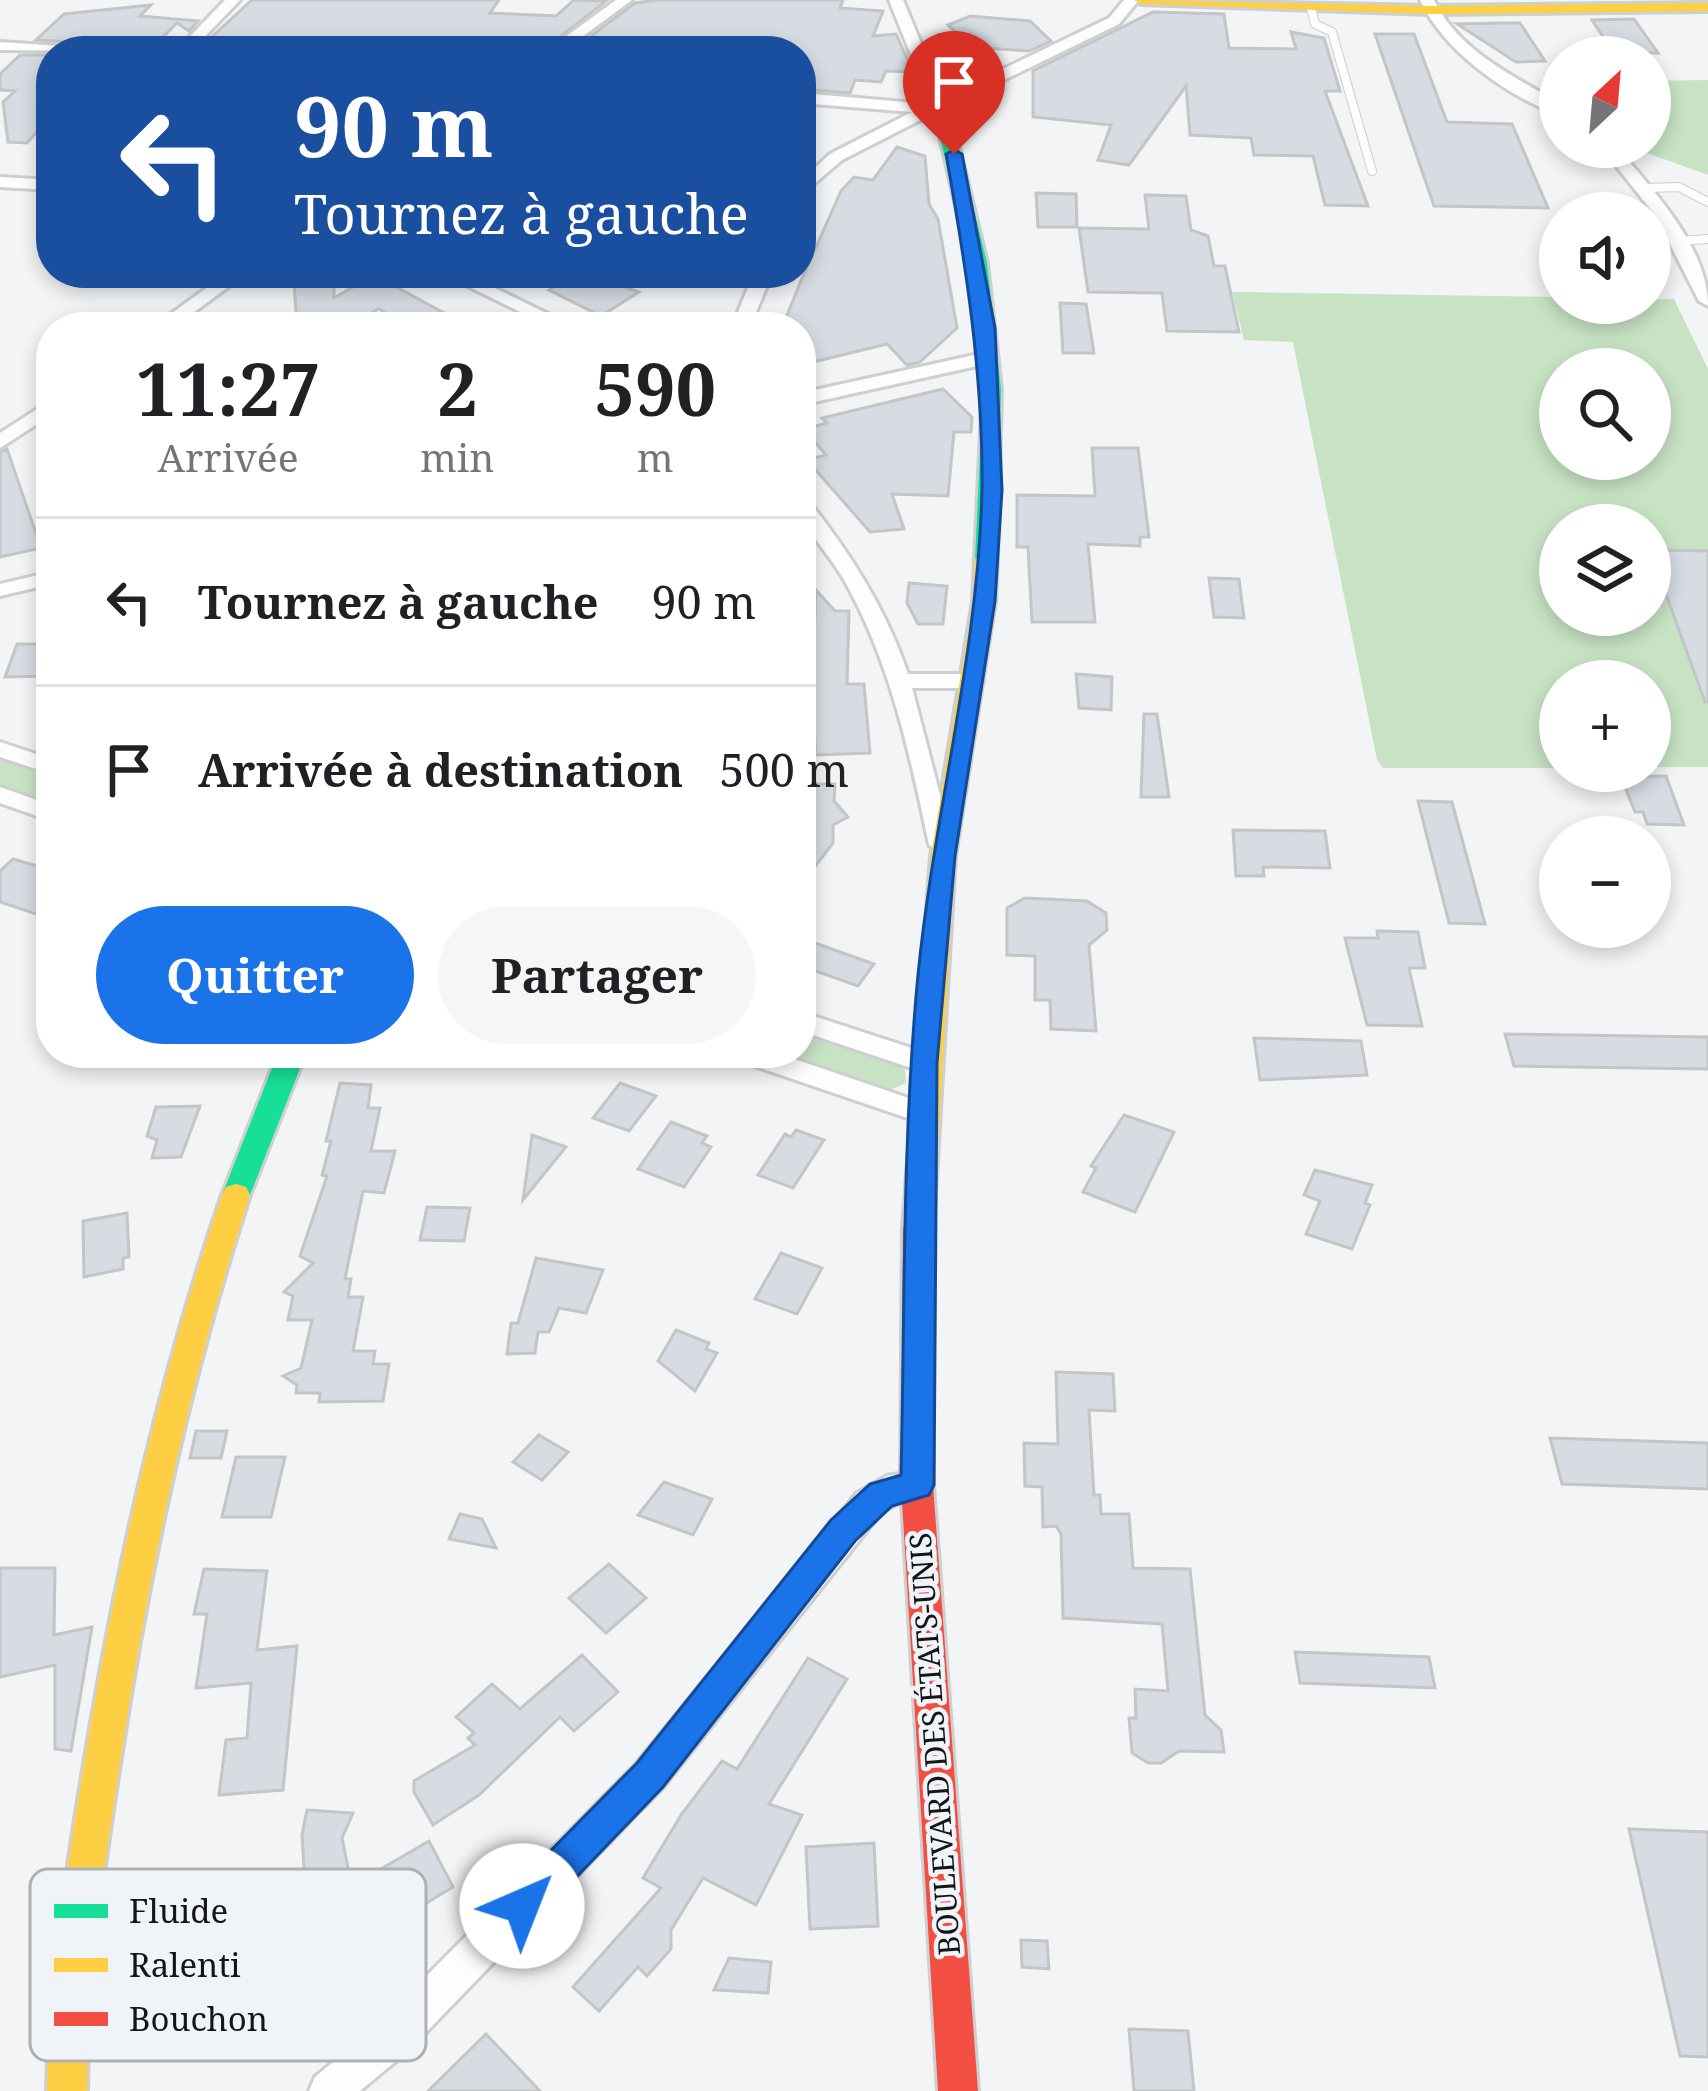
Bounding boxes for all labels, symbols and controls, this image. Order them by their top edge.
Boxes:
pin [903,31,1005,154]
north arrow [1539,36,1671,168]
map controls [1539,36,1671,948]
icon: arrive [921,49,987,115]
text: 90 m [294,67,494,182]
icon: left [96,84,252,240]
text: Tournez à gauche [294,176,749,250]
button: sound [1539,192,1671,324]
text: 11:27 [136,339,320,437]
text: 2 [437,339,478,437]
text: 590 [594,339,716,437]
button: search [1539,348,1671,480]
text: Arrivée [157,430,299,483]
text: min [420,430,495,483]
text: m [637,430,674,483]
button: layers [1539,504,1671,636]
icon: left [96,569,162,635]
text: Tournez à gauche [198,571,598,632]
text: 90 m [651,571,756,632]
button: + [1539,660,1671,792]
icon: arrive [96,737,162,803]
text: Arrivée à destination [198,739,683,800]
text: 500 m [719,739,849,800]
button: − [1539,816,1671,948]
button: Quitter [96,906,414,1044]
button: Partager [438,906,756,1044]
street label: BOULEVARD DES ÉTATS-UNIS [899,1531,969,1957]
position arrow [459,1843,585,1969]
legend [30,1869,426,2061]
text: Fluide [129,1888,228,1933]
text: Ralenti [129,1942,241,1987]
text: Bouchon [129,1996,268,2041]

